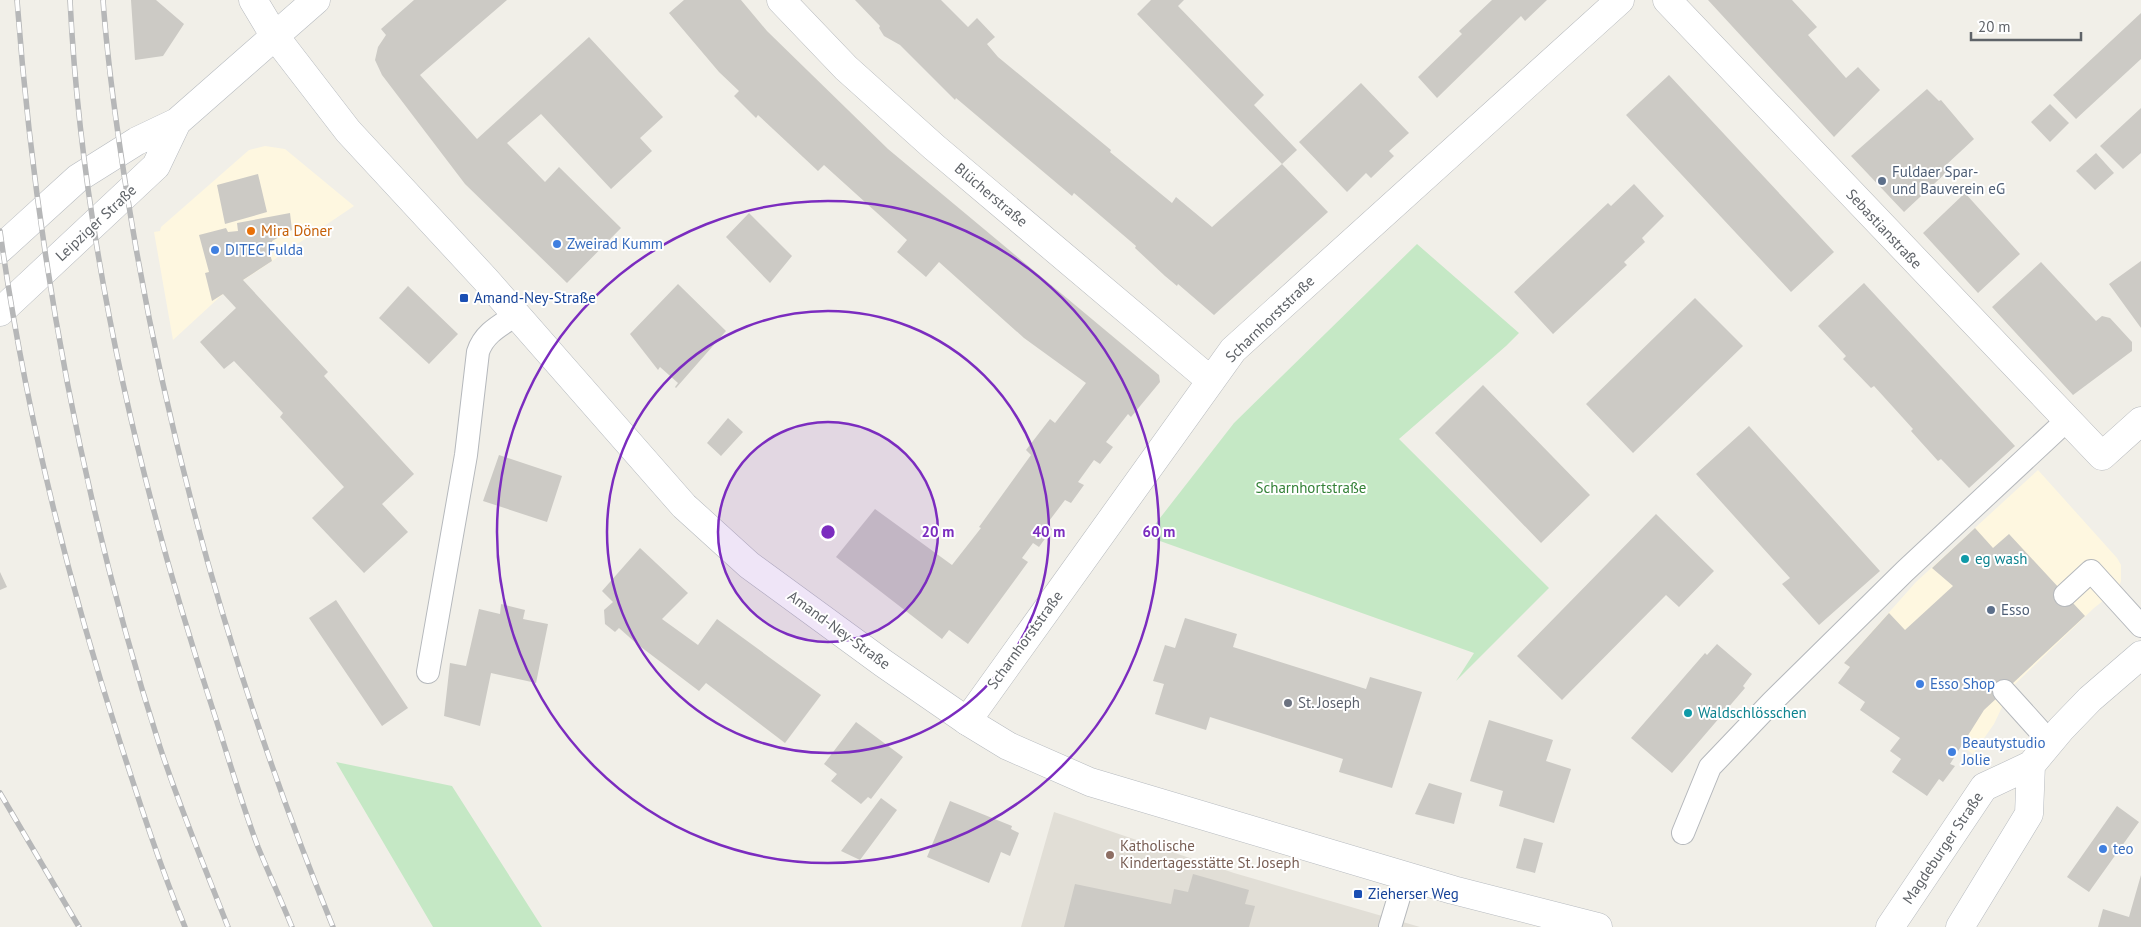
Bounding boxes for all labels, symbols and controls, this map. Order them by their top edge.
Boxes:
scale bar [1971,10,2081,42]
text: 20 m [1978,17,2011,36]
street label: Blücherstraße [951,159,1032,231]
place label: Fuldaer Spar- und Bauverein eG [1892,162,2005,198]
marker: Fuldaer Spar- und Bauverein eG [1876,175,1888,187]
street label: Leipziger Straße [51,180,140,265]
street label: Sebastianstraße [1842,185,1926,273]
place label: Mira Döner [261,221,332,240]
marker: Mira Döner [245,225,257,237]
place label: Zweirad Kumm [567,234,663,253]
marker: Zweirad Kumm [551,238,563,250]
place label: DITEC Fulda [225,240,303,259]
marker: DITEC Fulda [209,244,221,256]
street label: Scharnhorststraße [1221,271,1318,366]
place label: Amand-Ney-Straße [474,288,596,307]
marker: Amand-Ney-Straße [458,292,470,304]
park label: Scharnhortstraße [1255,478,1367,497]
text: 20 m [922,522,954,541]
text: 40 m [1033,522,1065,541]
text: 60 m [1143,522,1175,541]
centre of rings [819,523,837,541]
place label: eg wash [1975,549,2028,568]
marker: eg wash [1959,553,1971,565]
street label: Amand-Ney-Straße [784,586,894,673]
street label: Scharnhorststraße [983,587,1067,693]
place label: Esso [2001,600,2030,619]
marker: Esso [1985,604,1997,616]
place label: Esso Shop [1930,674,1995,693]
marker: Esso Shop [1914,678,1926,690]
place label: St. Joseph [1298,693,1360,712]
marker: St. Joseph [1282,697,1294,709]
place label: Waldschlösschen [1698,703,1807,722]
marker: Waldschlösschen [1682,707,1694,719]
place label: Beautystudio Jolie [1961,733,2046,769]
marker: Beautystudio Jolie [1946,746,1958,758]
street label: Magdeburger Straße [1898,788,1987,907]
place label: Katholische Kindertagesstätte St. Joseph [1120,836,1300,872]
place label: teo [2113,839,2133,858]
marker: teo [2097,843,2109,855]
marker: Katholische Kindertagesstätte St. Joseph [1104,849,1116,861]
place label: Zieherser Weg [1368,884,1459,903]
marker: Zieherser Weg [1352,888,1364,900]

